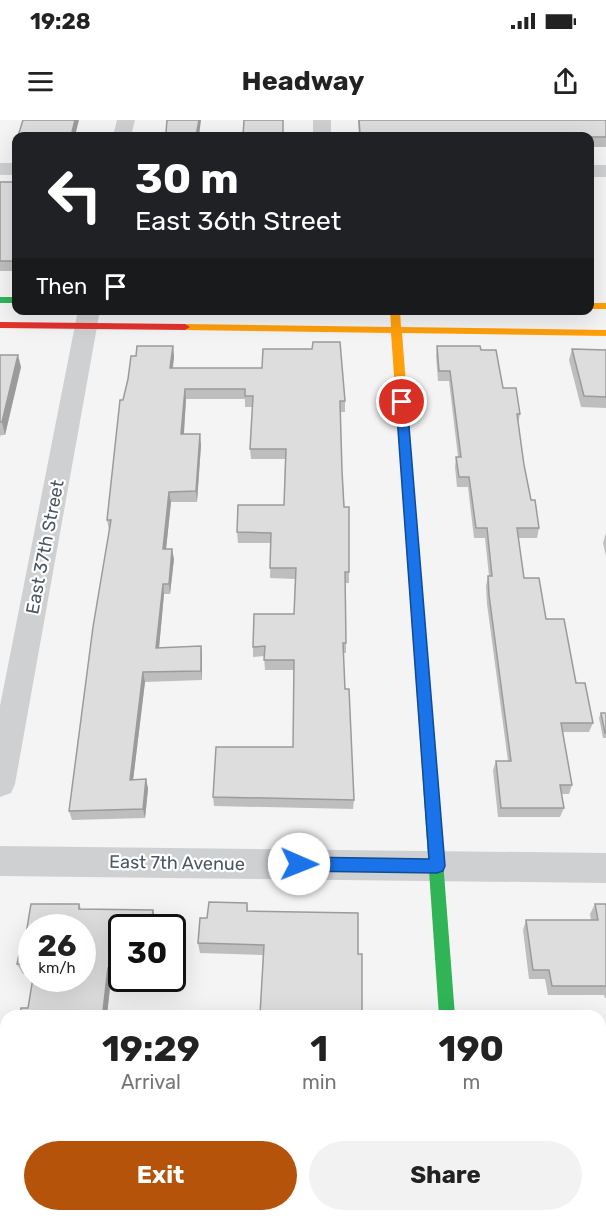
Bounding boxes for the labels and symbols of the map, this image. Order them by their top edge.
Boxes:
pin [376,376,427,427]
street label: East 37th Street [21,478,69,616]
position arrow [267,832,331,896]
street label: East 7th Avenue [109,851,245,875]
speed limit sign: 30 [108,914,186,992]

